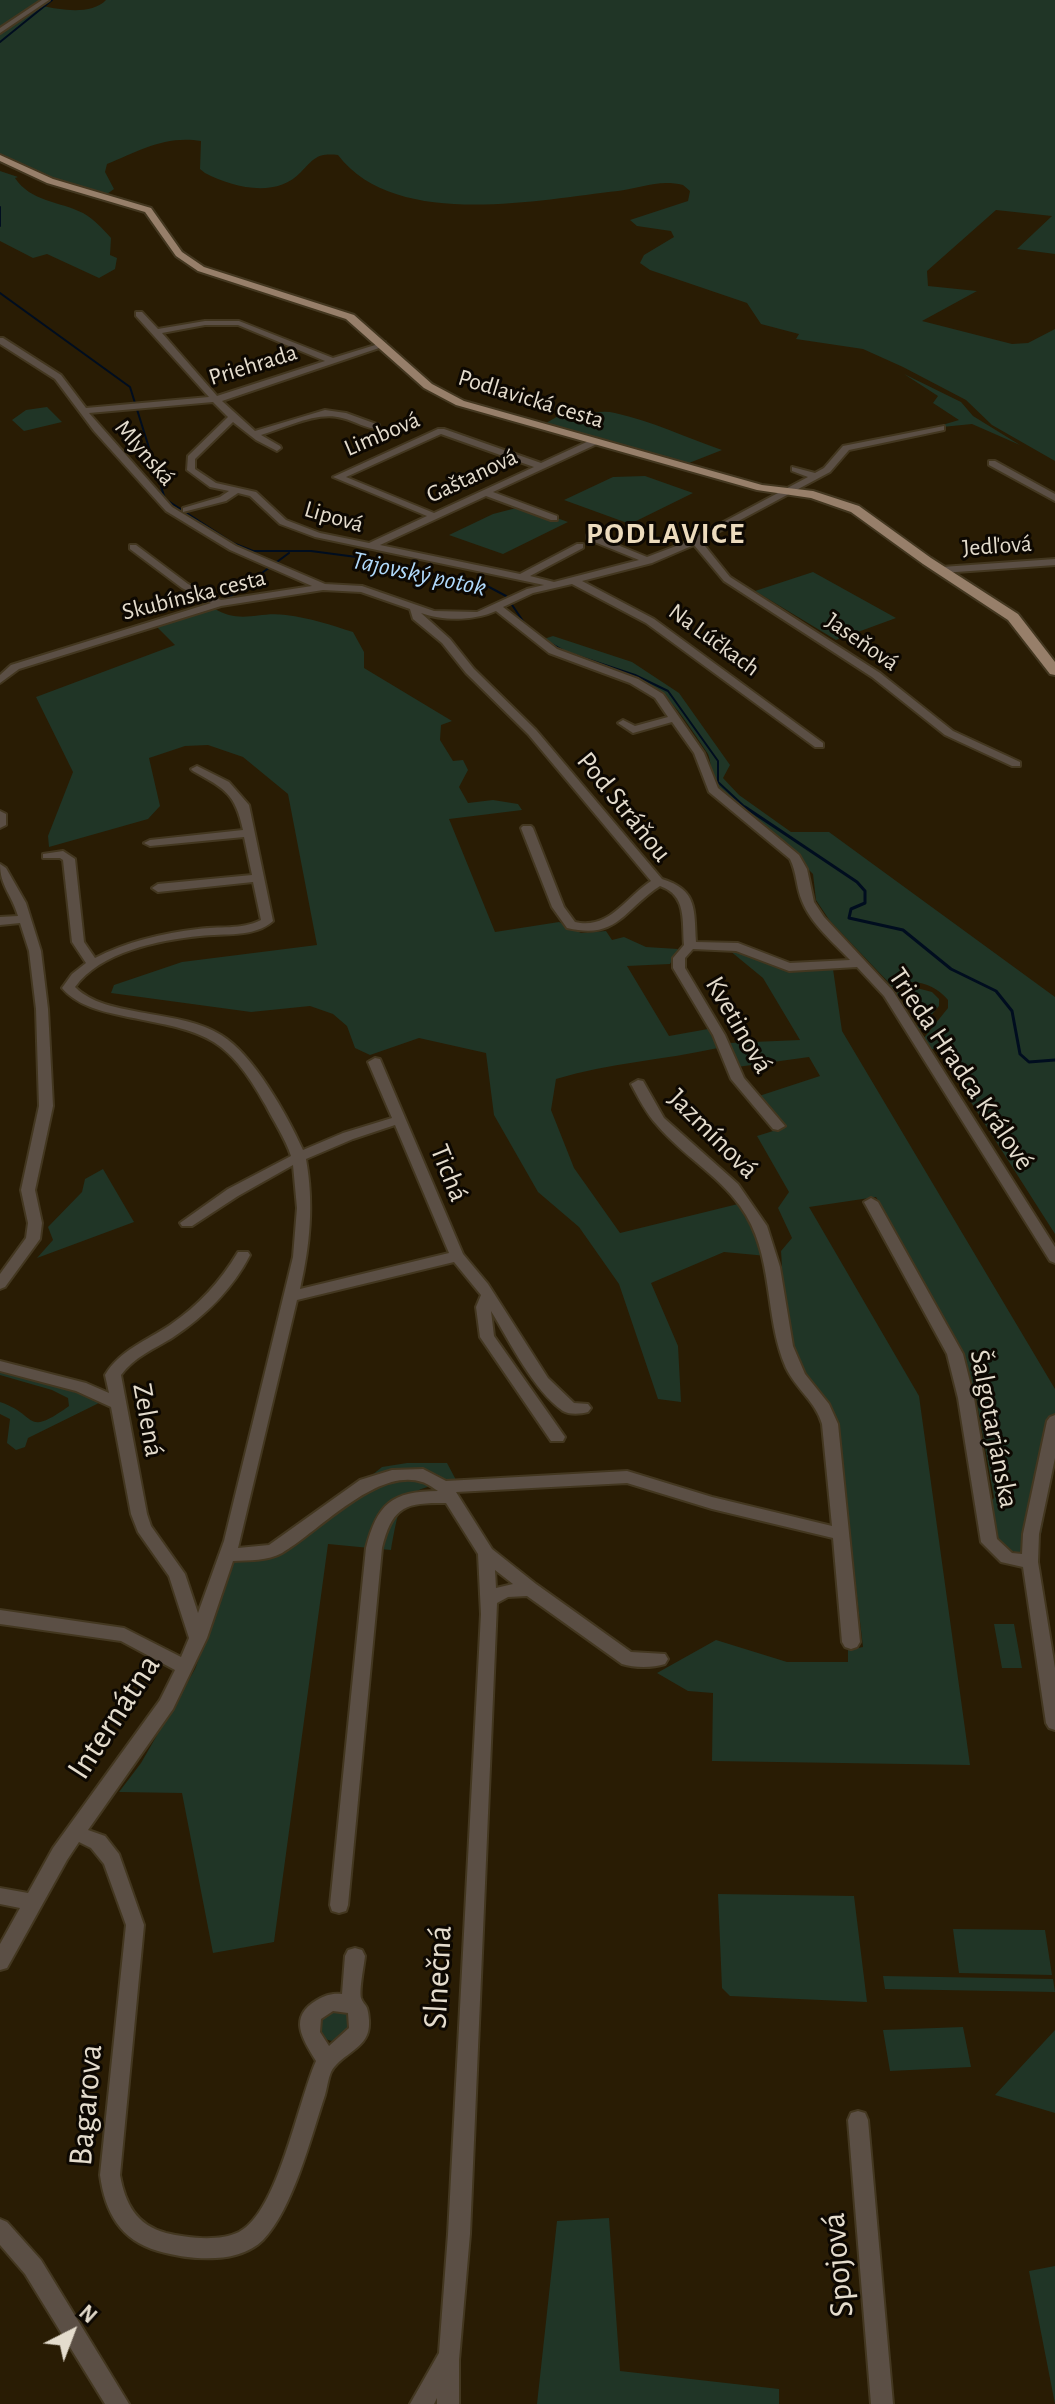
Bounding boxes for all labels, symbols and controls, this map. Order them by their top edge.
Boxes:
street label: Priehrada [205,338,301,392]
street label: Podlavická cesta [455,363,607,435]
street label: Limbová [340,405,424,463]
street label: Mlynská [109,414,181,492]
street label: Gaštanová [422,442,522,510]
street label: Lipová [301,495,367,539]
district label: PODLAVICE [586,516,746,552]
street label: Jedľová [961,529,1033,563]
water label: Tajovský potok [349,545,489,603]
street label: Skubínska cesta [119,563,269,627]
street label: Na Lúčkach [663,597,765,683]
street label: Jaseňová [820,606,904,678]
street label: Pod Stráňou [569,745,679,869]
street label: Trieda Hradca Králové [881,961,1041,1177]
street label: Kvetinová [698,970,780,1080]
street label: Jazmínová [661,1082,765,1186]
street label: Tichá [422,1139,476,1207]
street label: Šalgotarjánska [962,1347,1026,1511]
street label: Zelená [125,1381,171,1459]
street label: Internátna [59,1647,169,1787]
street label: Slnečná [415,1924,461,2030]
street label: Bagarova [60,2042,112,2168]
street label: Spojová [813,2211,863,2319]
north arrow [32,2292,112,2372]
text: N [75,2301,101,2327]

